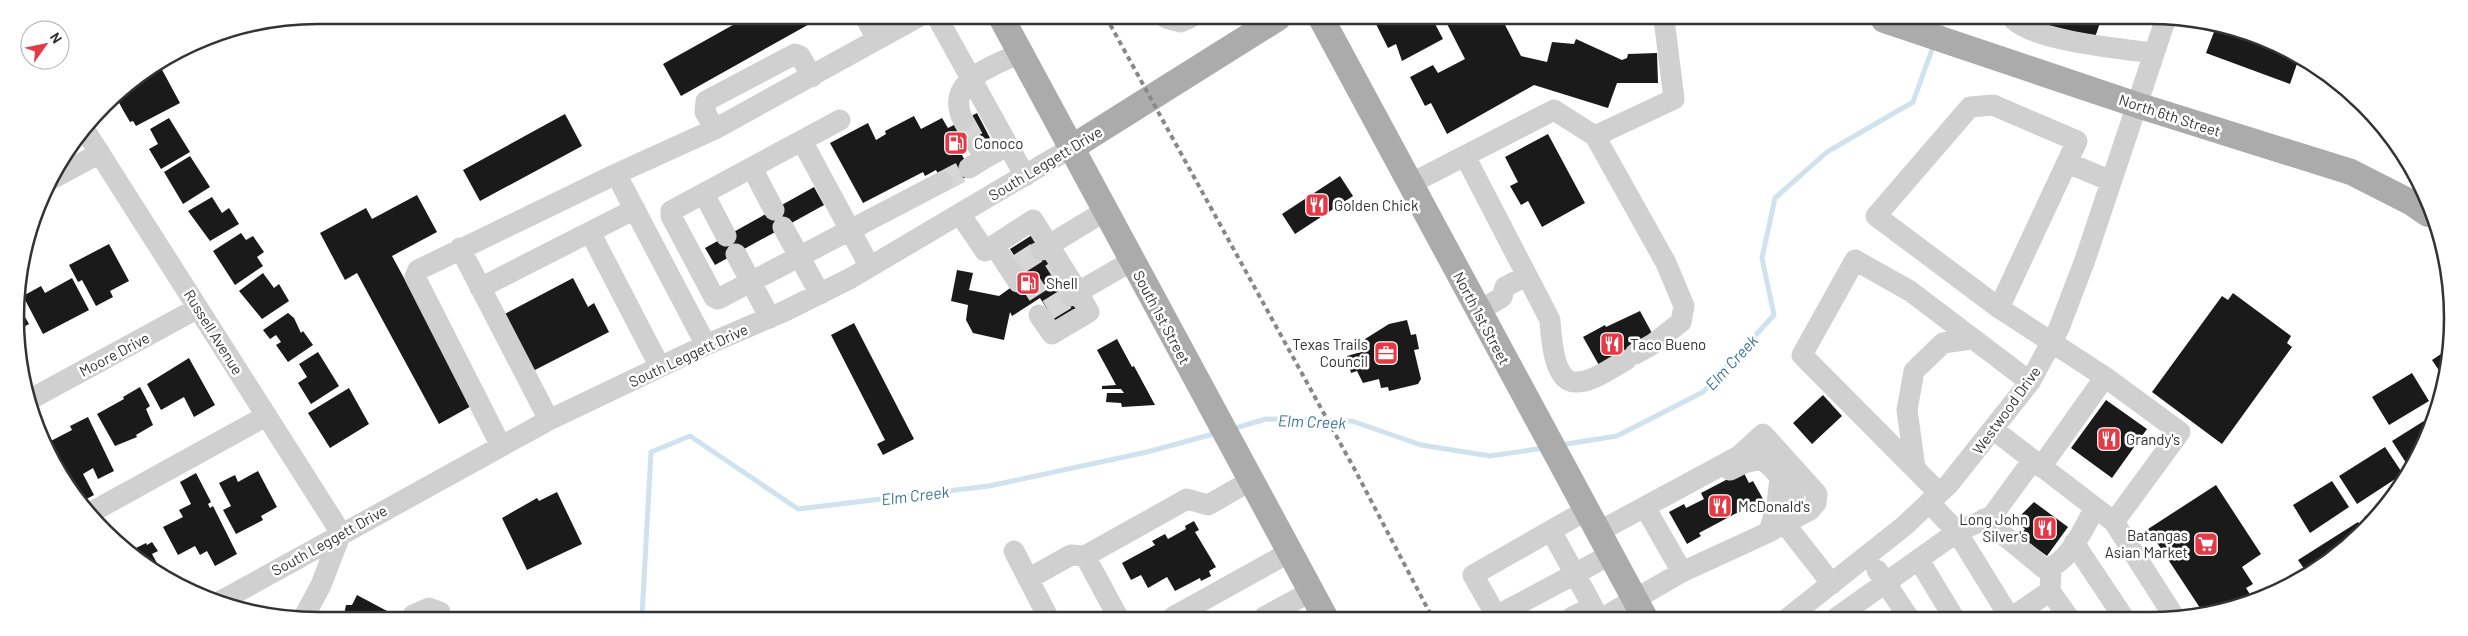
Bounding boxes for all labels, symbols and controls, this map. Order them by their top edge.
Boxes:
north arrow [20,20,70,70]
text: N [47,29,66,46]
street label: North 6th Street [2117,90,2223,140]
street label: South Leggett Drive [985,122,1105,204]
fuel station icon: Conoco [943,130,969,156]
place label: Conoco [974,134,1023,152]
restaurant icon: Golden Chick [1304,192,1330,218]
place label: Golden Chick [1334,196,1419,214]
street label: South 1st Street [1130,267,1194,367]
street label: North 1st Street [1450,269,1514,367]
fuel station icon: Shell [1015,270,1041,296]
place label: Shell [1046,274,1078,292]
street label: Russell Avenue [181,286,247,378]
street label: South Leggett Drive [626,320,750,390]
street label: Moore Drive [76,328,152,380]
water label: Elm Creek [1701,330,1761,393]
restaurant icon: Taco Bueno [1599,331,1625,357]
place label: Texas Trails Council [1292,335,1368,370]
place label: Taco Bueno [1630,335,1706,353]
office icon: Texas Trails Council [1373,340,1399,366]
street label: Westwood Drive [1968,362,2044,458]
water label: Elm Creek [1278,410,1347,432]
restaurant icon: Grandy's [2096,426,2122,452]
place label: Grandy's [2126,430,2180,448]
water label: Elm Creek [880,481,950,509]
restaurant icon: McDonald's [1707,493,1733,519]
place label: McDonald's [1738,497,1810,515]
street label: South Leggett Drive [268,501,390,579]
place label: Long John Silver's [1959,510,2028,545]
restaurant icon: Long John Silver's [2032,515,2058,541]
place label: Batangas Asian Market [2105,526,2188,561]
supermarket icon: Batangas Asian Market [2193,531,2219,557]

